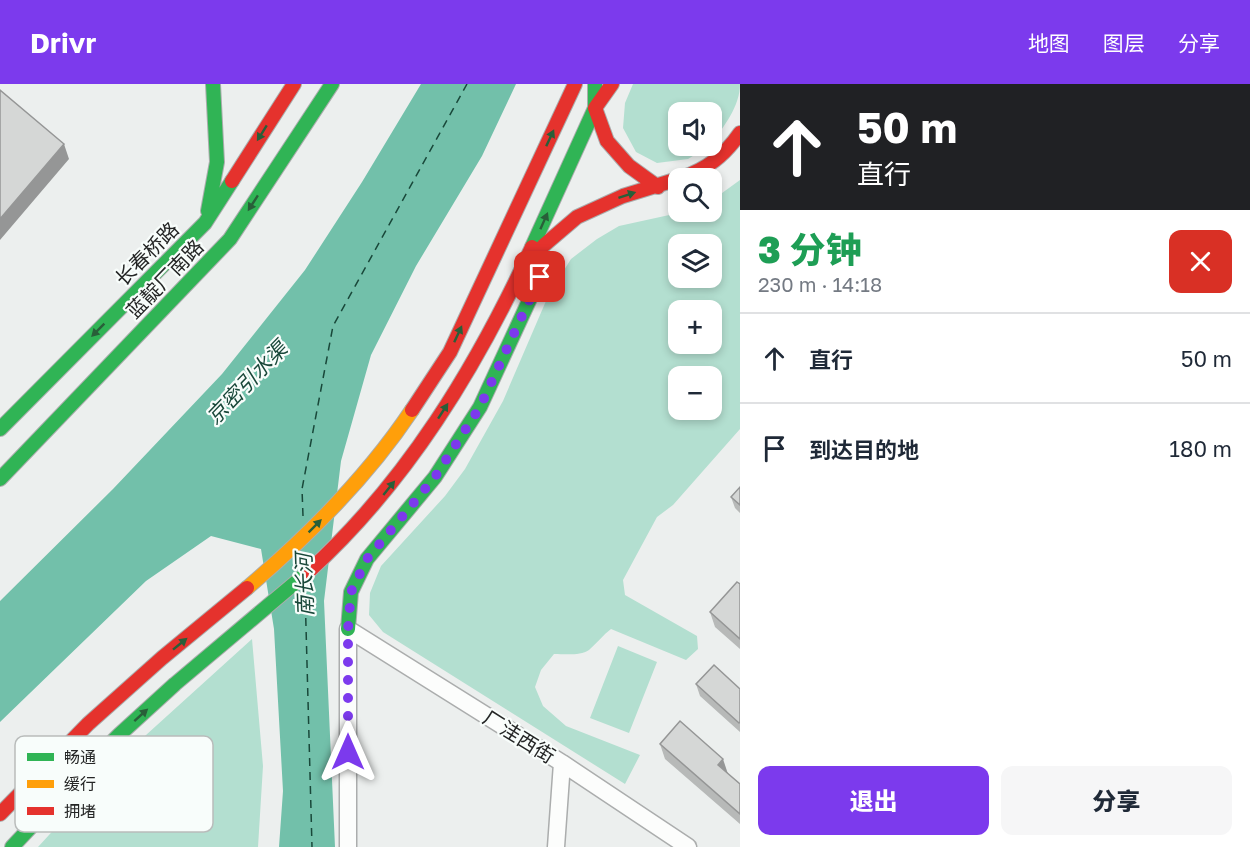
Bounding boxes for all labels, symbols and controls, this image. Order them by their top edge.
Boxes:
text: Drivr [30,26,96,59]
text: 地图 [1028,30,1070,56]
text: 图层 [1103,30,1145,56]
text: 分享 [1178,30,1220,56]
map controls [668,102,722,420]
button: sound [668,102,722,156]
text: 50 m [857,102,957,152]
icon: ahead [758,108,836,186]
one-way arrow [257,125,268,142]
one-way arrow [545,130,554,147]
text: 直行 [857,158,911,190]
button: search [668,168,722,222]
one-way arrow [618,190,636,199]
one-way arrow [248,195,259,211]
one-way arrow [539,211,549,229]
street label: 长春桥路 [110,217,183,290]
text: 3 分钟 [758,228,862,271]
button: close [1169,230,1232,293]
street label: 蓝靛厂南路 [121,234,208,323]
button: layers [668,234,722,288]
pin [514,251,565,302]
icon: arrive [523,260,556,293]
text: 230 m · 14:18 [758,272,882,296]
button: + [668,300,722,354]
one-way arrow [92,323,106,337]
one-way arrow [453,325,463,343]
water label: 京密引水渠 [200,333,294,429]
icon: ahead [758,342,791,375]
text: 50 m [1181,345,1232,372]
text: 直行 [809,346,853,373]
button: − [668,366,722,420]
one-way arrow [437,403,448,419]
icon: arrive [758,432,791,465]
text: 180 m [1169,435,1232,462]
text: 到达目的地 [809,436,919,463]
one-way arrow [382,480,394,495]
one-way arrow [307,520,321,534]
water label: 南长河 [290,549,318,617]
one-way arrow [172,638,187,651]
street label: 厂洼西街 [479,705,560,768]
one-way arrow [134,708,149,722]
position arrow [316,720,380,784]
legend [15,736,213,832]
text: 畅通 [64,747,96,767]
button: 退出 [758,766,989,835]
button: 分享 [1001,766,1232,835]
text: 缓行 [64,774,96,794]
text: 拥堵 [64,801,96,821]

